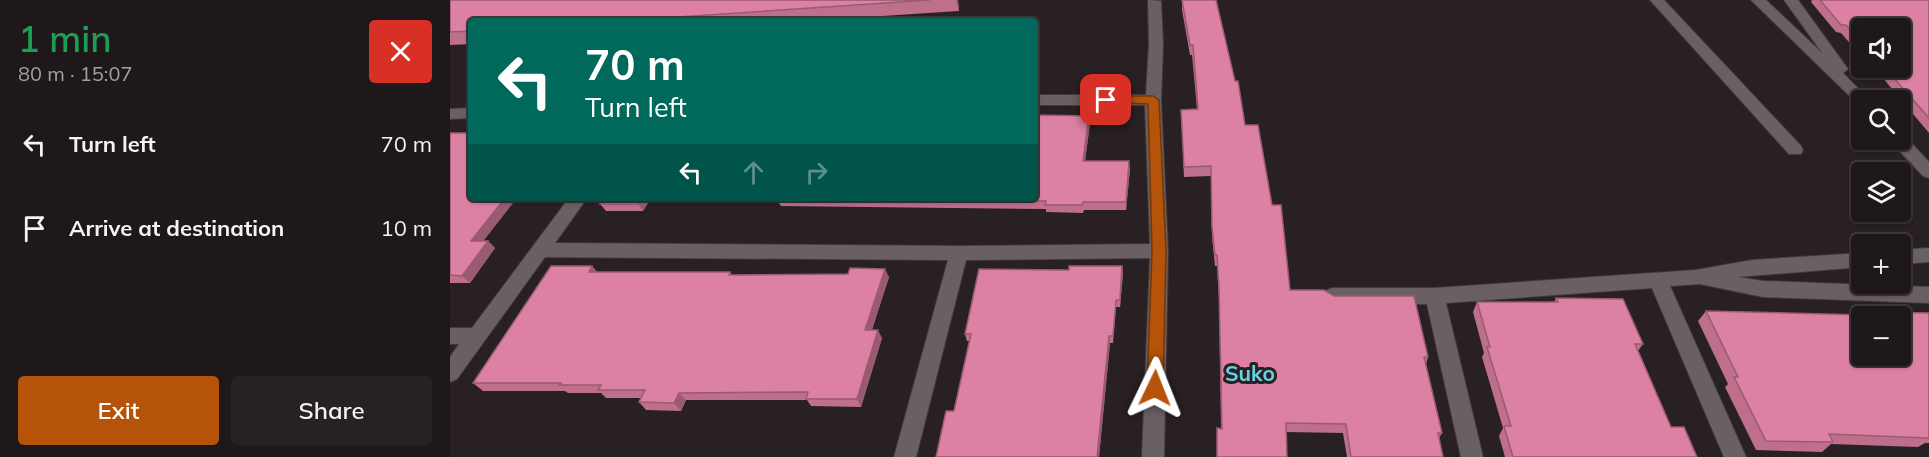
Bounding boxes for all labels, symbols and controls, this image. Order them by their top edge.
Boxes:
text: 1 min [18,16,112,61]
map controls [1851,18,1911,366]
button: sound [1851,18,1911,78]
button: close [369,20,432,83]
text: 70 m [585,38,685,91]
icon: left [486,42,564,120]
text: 80 m · 15:07 [18,61,132,86]
pin [1080,74,1131,125]
icon: arrive [1089,83,1122,116]
text: Turn left [585,90,687,124]
button: search [1851,90,1911,150]
icon: left [18,128,51,161]
text: Turn left [69,130,156,158]
text: 70 m [381,130,432,158]
icon: left [674,156,707,189]
icon: ahead [737,156,770,189]
icon: right [800,156,833,189]
button: layers [1851,162,1911,222]
icon: arrive [18,212,51,245]
text: Arrive at destination [69,214,284,242]
text: 10 m [381,214,432,242]
button: + [1851,234,1911,294]
button: − [1851,306,1911,366]
position arrow [1123,356,1187,420]
district label: Suko [1225,360,1275,386]
button: Exit [18,376,219,445]
button: Share [231,376,432,445]

